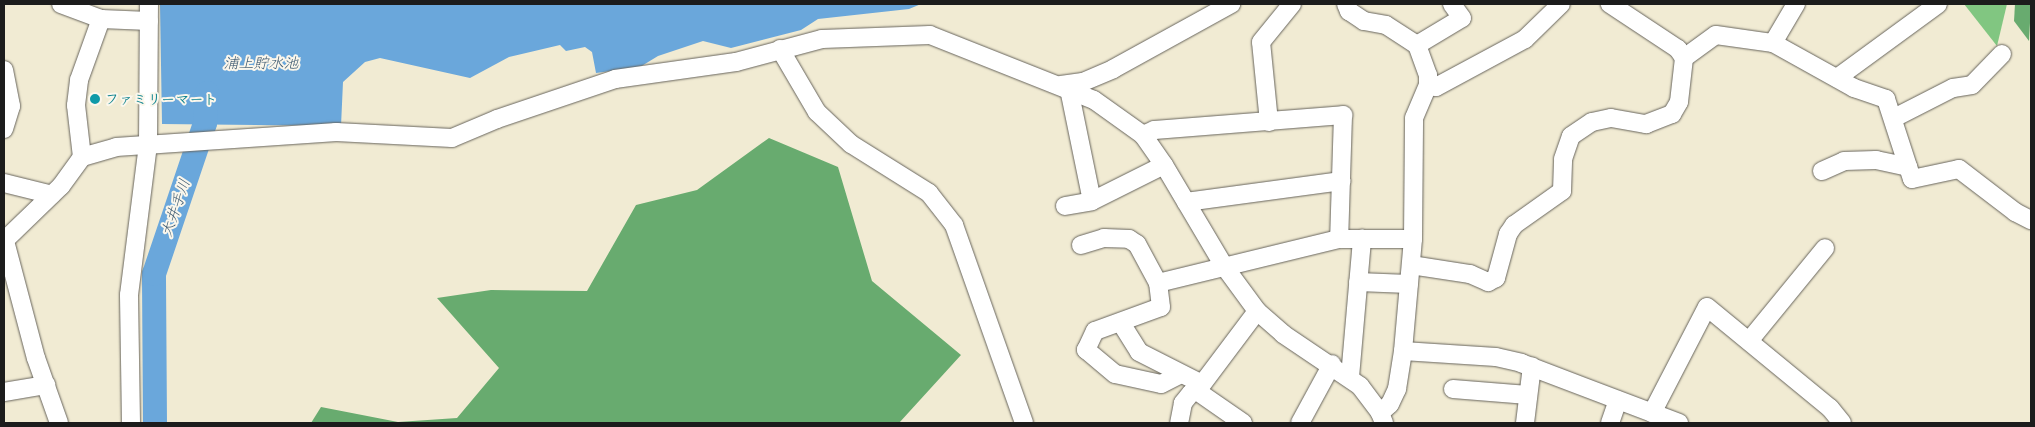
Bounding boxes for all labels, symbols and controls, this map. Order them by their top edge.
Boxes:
water label: 浦上貯水池 [224,55,298,73]
place label: ファミリーマート [105,91,217,107]
marker: ファミリーマート [89,93,101,105]
water label: 大井手川 [158,177,194,239]

